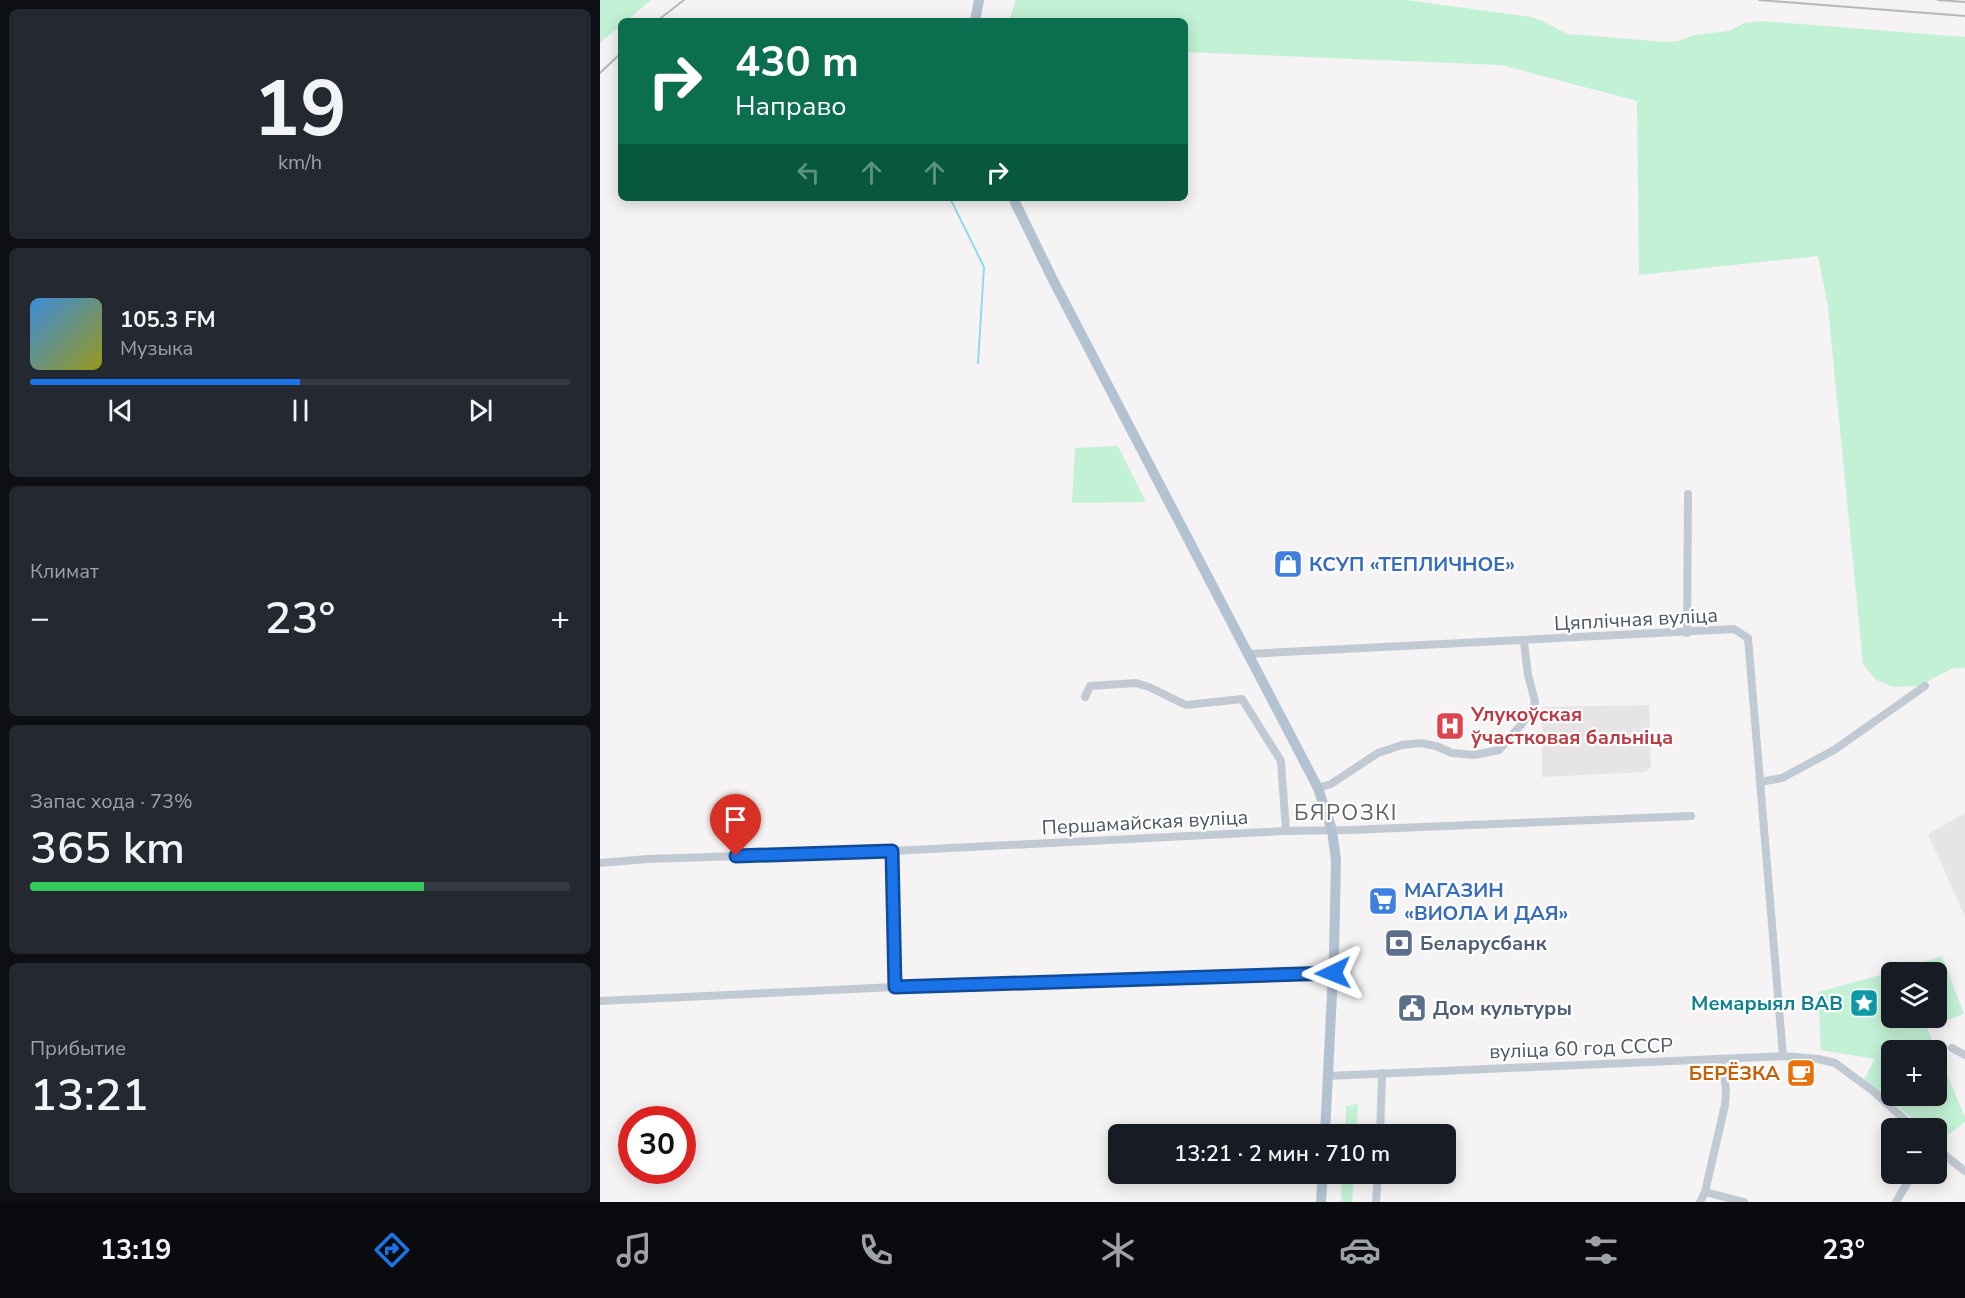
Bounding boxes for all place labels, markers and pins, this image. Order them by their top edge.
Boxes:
shop icon: КСУП «ТЕПЛИЧНОЕ» [1272,548,1304,580]
place label: КСУП «ТЕПЛИЧНОЕ» [1309,551,1515,578]
place label: Улукоўская ўчастковая бальніца [1470,701,1673,751]
hospital icon: Улукоўская ўчастковая бальніца [1434,710,1466,742]
pin [710,794,761,856]
place label: МАГАЗИН «ВИОЛА И ДАЯ» [1404,877,1568,927]
supermarket icon: МАГАЗИН «ВИОЛА И ДАЯ» [1367,885,1399,917]
bank icon: Беларусбанк [1383,927,1415,959]
place label: Беларусбанк [1420,930,1547,957]
place icon: Мемарыял ВАВ [1848,987,1880,1019]
place label: Мемарыял ВАВ [1691,990,1843,1017]
public building icon: Дом культуры [1396,992,1428,1024]
place label: Дом культуры [1433,995,1572,1022]
cafe icon: БЕРЁЗКА [1785,1057,1817,1089]
place label: БЕРЁЗКА [1689,1060,1780,1087]

